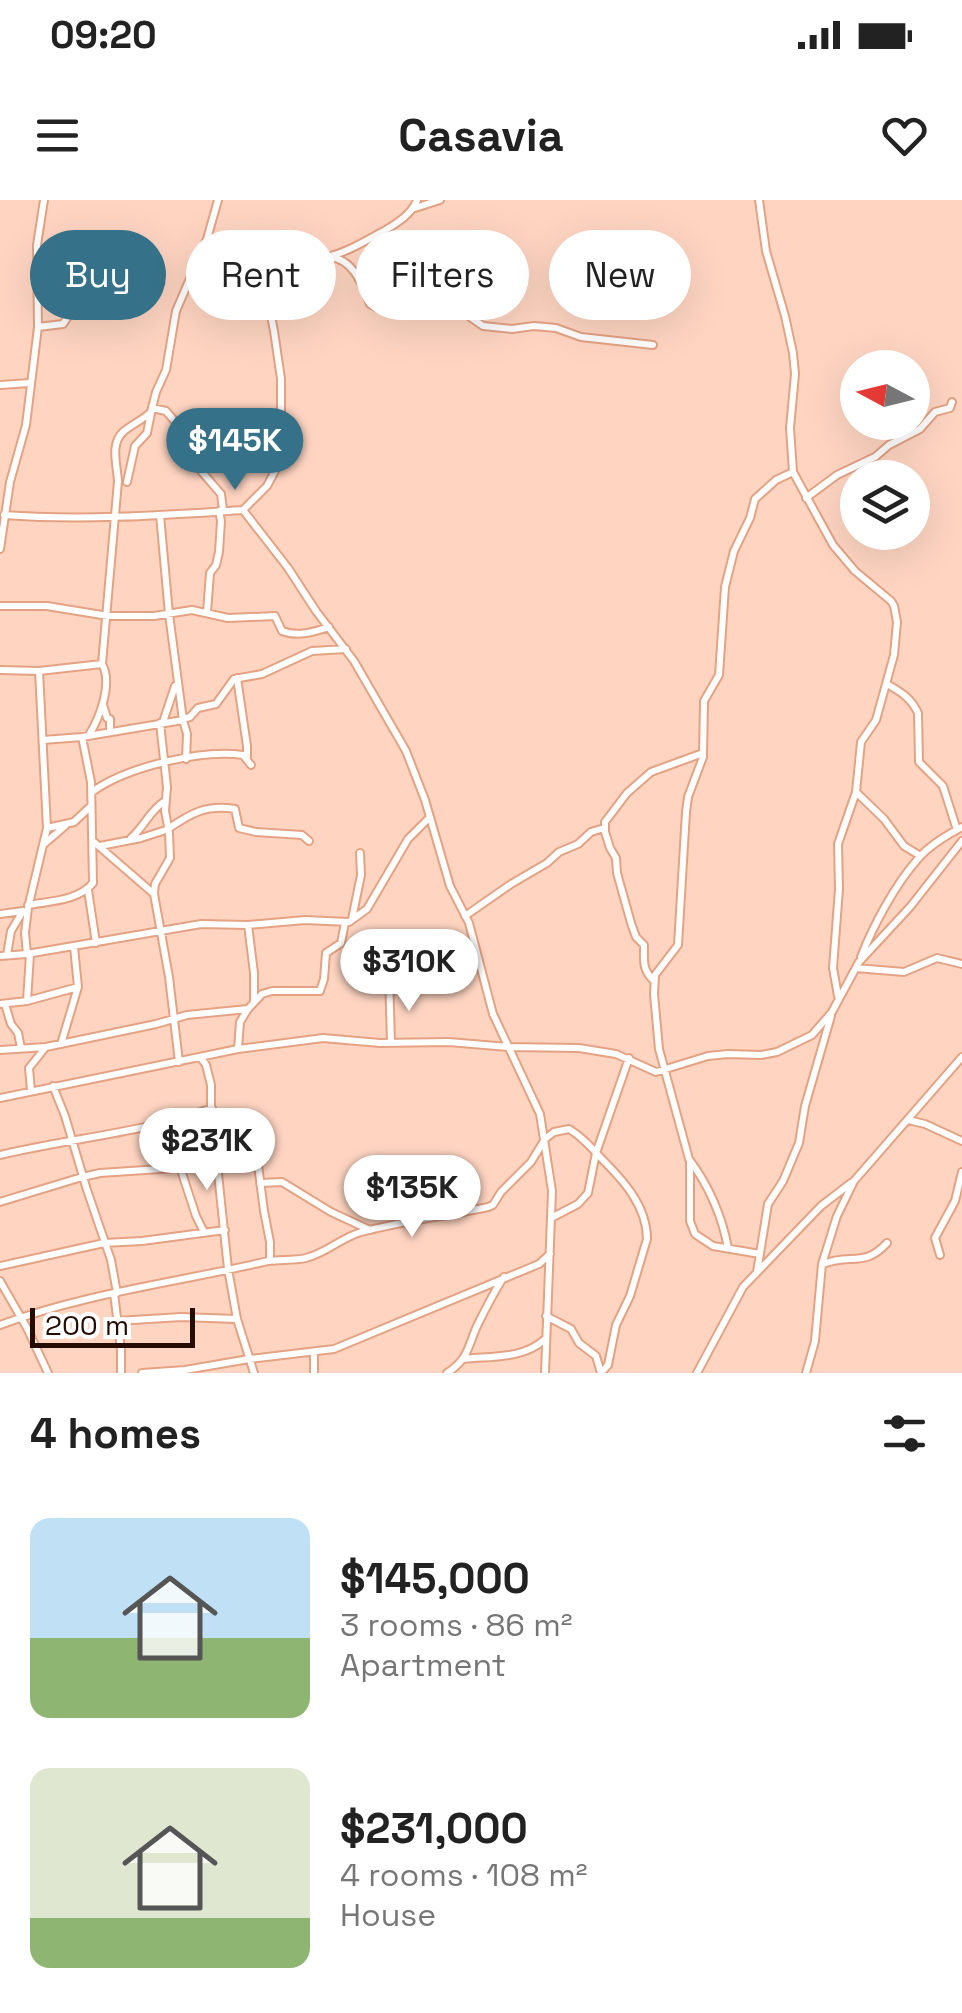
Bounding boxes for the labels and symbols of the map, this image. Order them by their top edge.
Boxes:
north arrow [840,350,930,440]
pin: $145K [165,408,305,493]
pin: $310K [339,929,479,1014]
pin: $231K [137,1108,277,1193]
pin: $135K [342,1155,482,1240]
scale bar [30,1303,195,1348]

